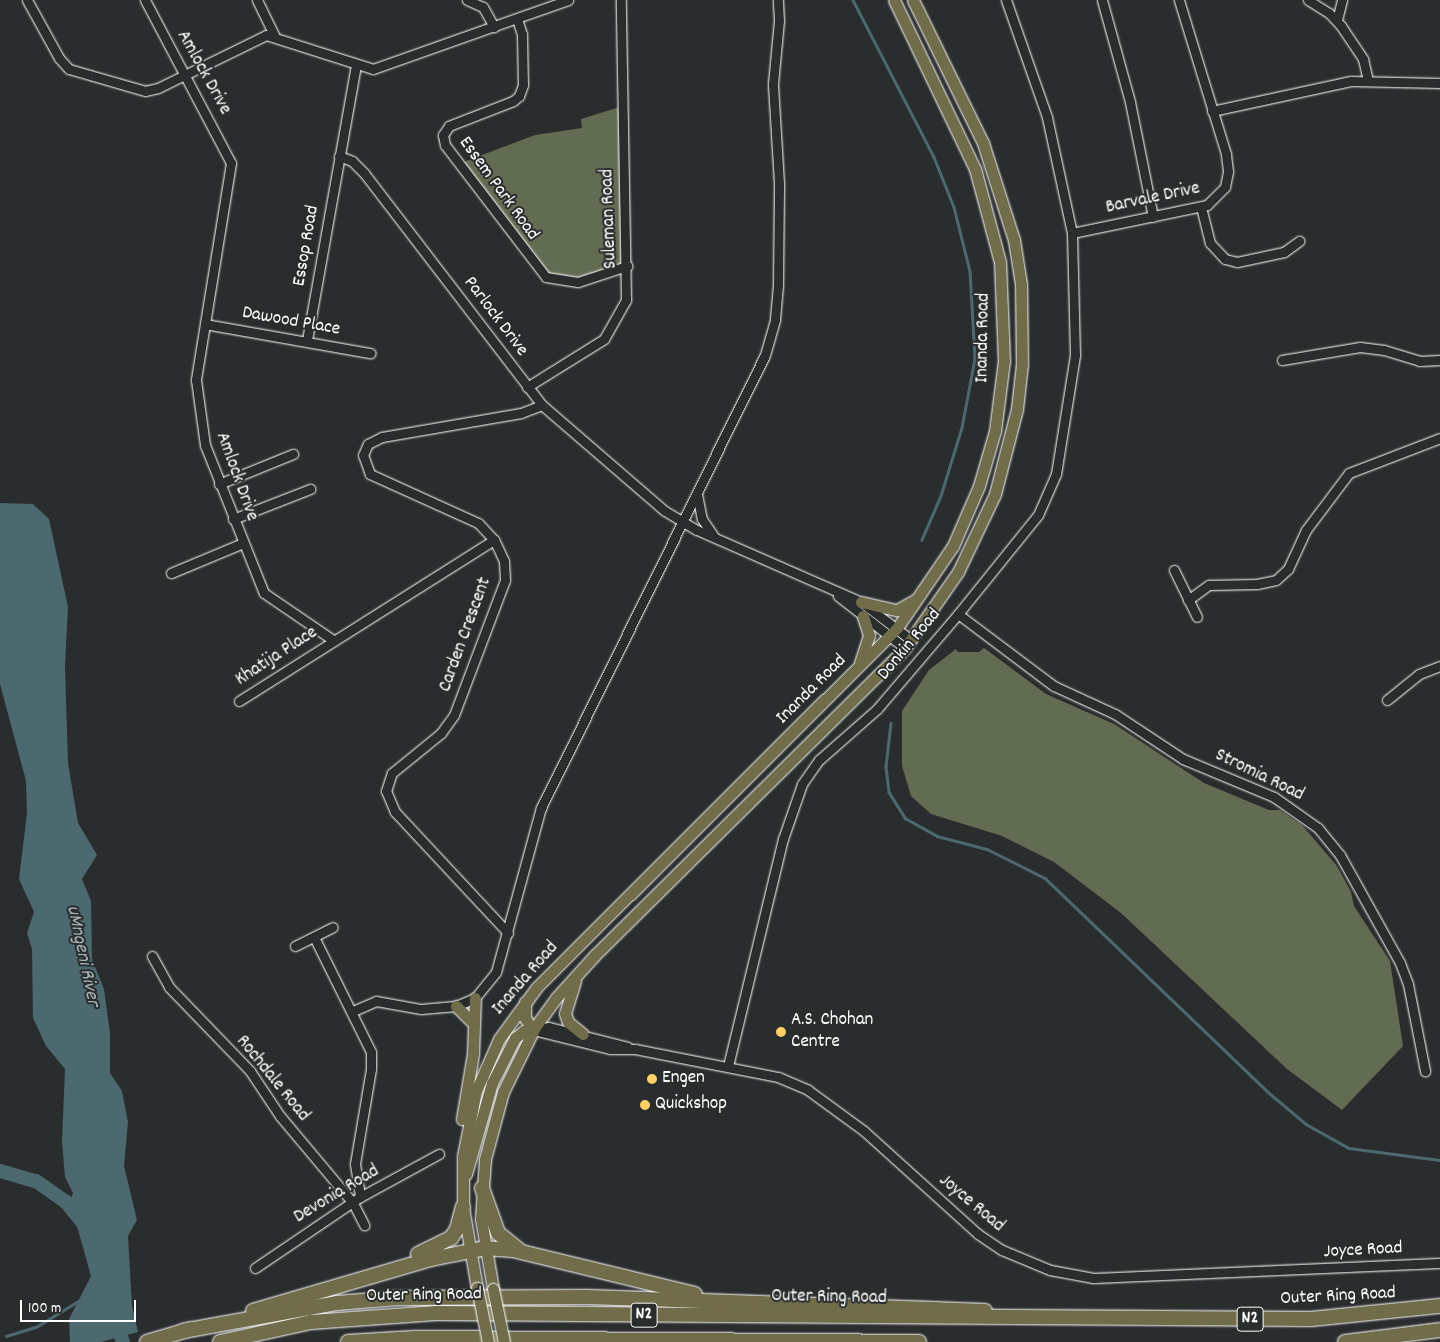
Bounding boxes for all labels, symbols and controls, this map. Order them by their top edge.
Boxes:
street label: Amlock Drive [171,27,235,119]
street label: Essem Park Road [453,133,543,245]
street label: Suleman Road [597,169,623,269]
street label: Barvale Drive [1104,178,1202,220]
street label: Essop Road [289,204,325,288]
street label: Parlock Drive [458,273,532,361]
street label: Inanda Road [972,293,996,383]
street label: Dawood Place [240,302,342,342]
street label: Amlock Drive [209,430,263,524]
street label: Carden Crescent [435,575,497,695]
street label: Donkin Road [873,604,947,686]
street label: Khatija Place [232,622,322,692]
street label: Inanda Road [772,650,852,730]
street label: Stromia Road [1211,745,1307,807]
water label: uMngeni River [60,903,104,1009]
street label: Inanda Road [488,938,564,1020]
place label: A.S. Chohan Centre [791,1010,873,1054]
marker: A.S. Chohan Centre [775,1026,787,1038]
street label: Rochdale Road [230,1031,314,1127]
place label: Engen [662,1068,705,1090]
marker: Engen [646,1073,658,1085]
place label: Quickshop [655,1094,727,1116]
marker: Quickshop [639,1099,651,1111]
street label: Devonia Road [290,1161,384,1229]
street label: Joyce Road [933,1170,1009,1238]
street label: Joyce Road [1323,1238,1403,1264]
street label: Outer Ring Road [1280,1283,1396,1311]
street label: Outer Ring Road [366,1284,482,1308]
street label: Outer Ring Road [771,1286,887,1310]
scale bar [22,1290,139,1322]
text: 100 m [28,1298,61,1320]
road number: N2 [630,1300,658,1330]
road number: N2 [1236,1304,1264,1335]

